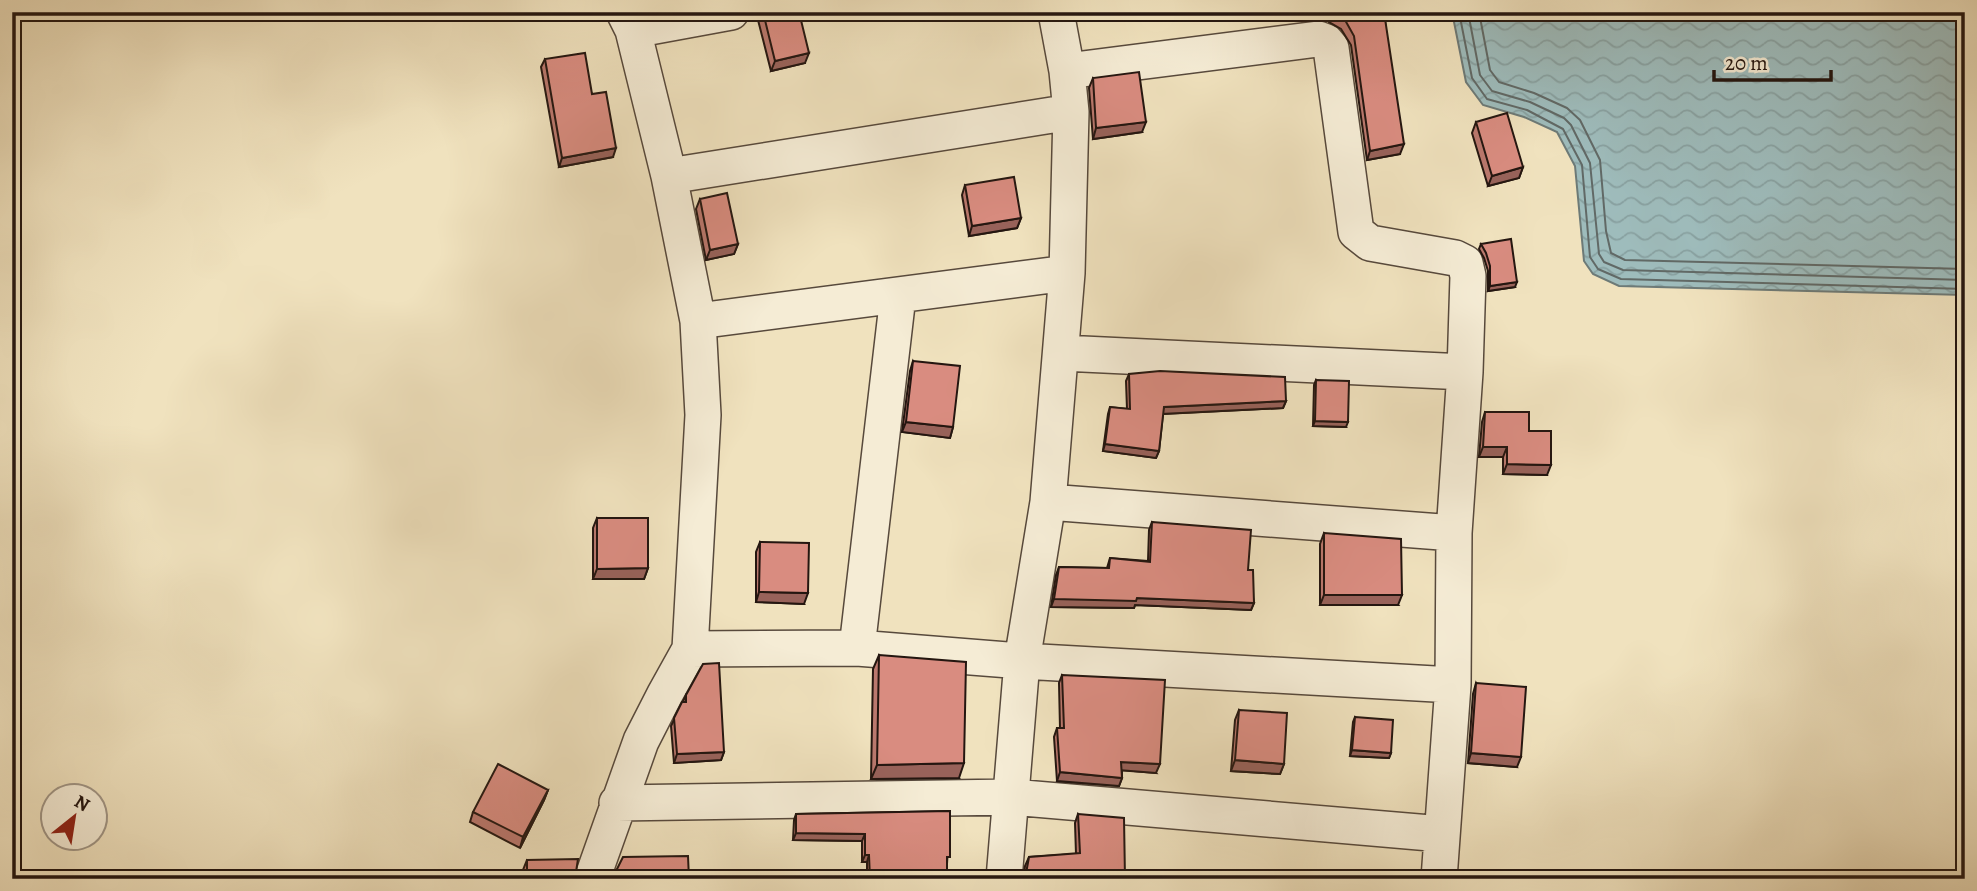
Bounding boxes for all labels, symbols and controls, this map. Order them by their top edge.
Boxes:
scale bar [1714,38,1832,82]
text: 20 m [1725,49,1768,77]
north arrow [38,782,108,852]
text: N [70,788,95,818]

